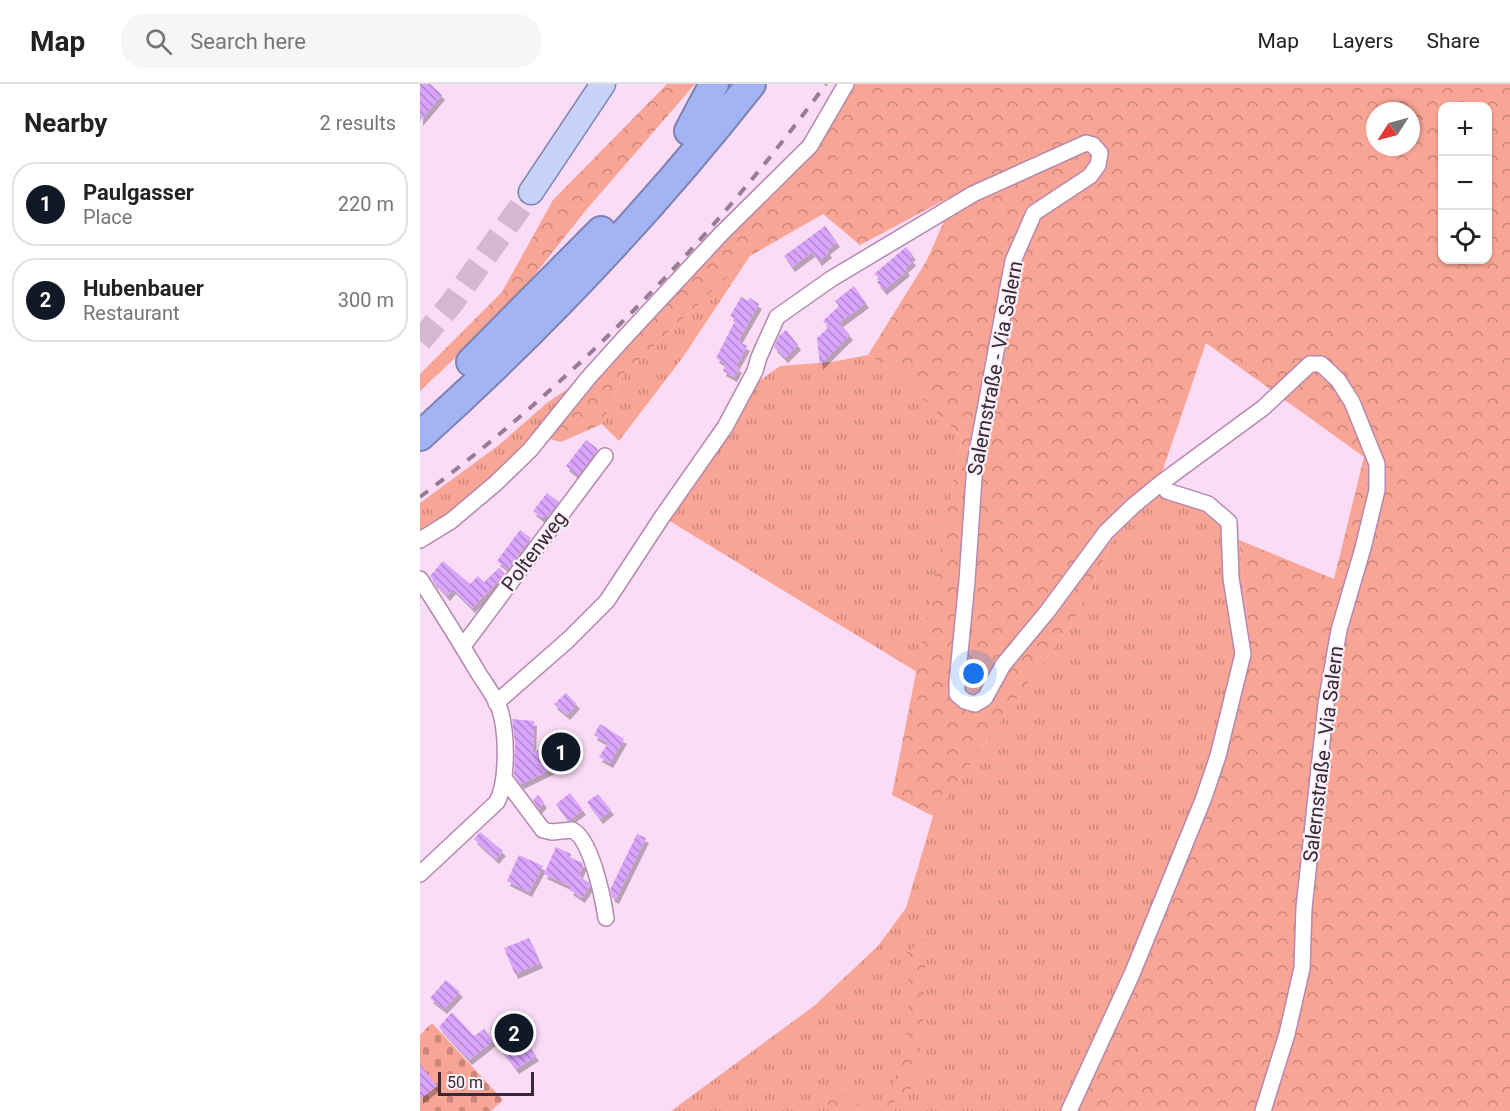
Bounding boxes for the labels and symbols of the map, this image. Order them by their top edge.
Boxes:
north arrow [1366,102,1420,156]
street label: Salernstraße - Via Salern [962,259,1028,477]
street label: Poltenweg [496,506,572,596]
street label: Salernstraße - Via Salern [1298,645,1348,863]
your location [959,659,988,688]
pin: 1 [542,730,580,774]
pin: 2 [494,1010,533,1056]
scale bar [438,1069,534,1096]

